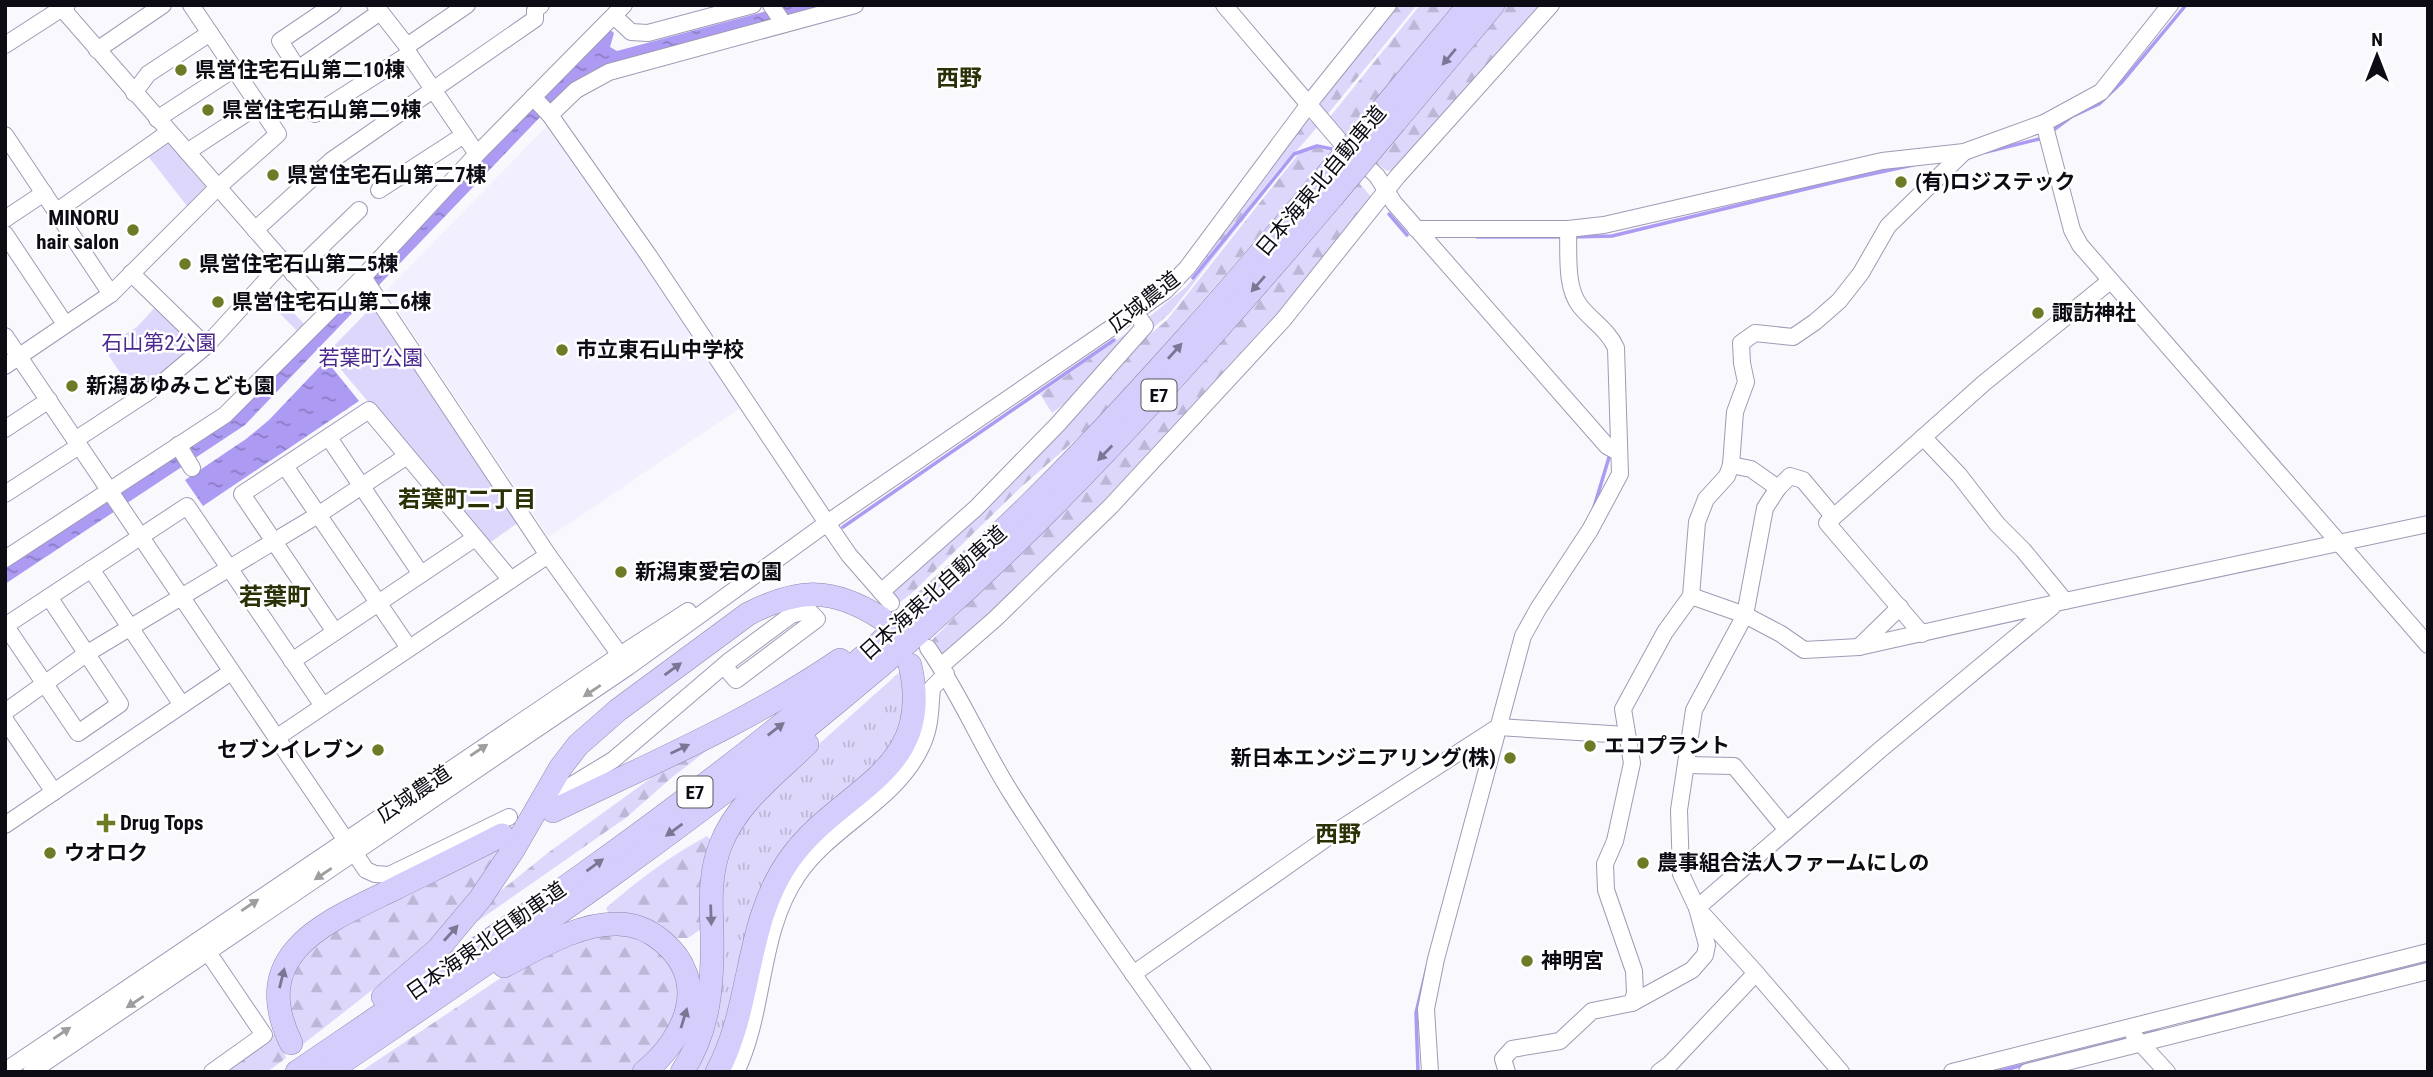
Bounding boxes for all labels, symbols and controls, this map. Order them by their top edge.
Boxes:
north arrow [2342,21,2412,91]
text: N [2371,28,2383,51]
one-way arrow [1442,49,1457,66]
place label: 県営住宅石山第二10棟 [195,58,405,82]
marker: 県営住宅石山第二10棟 [173,62,189,78]
district label: 西野 [936,65,982,92]
place label: 県営住宅石山第二9棟 [222,98,422,122]
street label: 日本海東北自動車道 [1251,101,1391,261]
marker: 県営住宅石山第二9棟 [200,102,216,118]
place label: 県営住宅石山第二7棟 [287,163,487,187]
marker: 県営住宅石山第二7棟 [265,167,281,183]
place label: (有)ロジステック [1915,170,2076,194]
marker: (有)ロジステック [1893,174,1909,190]
place label: MINORU hair salon [36,206,119,254]
marker: MINORU hair salon [125,222,141,238]
place label: 県営住宅石山第二5棟 [199,252,399,276]
marker: 県営住宅石山第二5棟 [177,256,193,272]
street label: 広域農道 [1104,267,1184,337]
one-way arrow [1250,275,1266,293]
place label: 県営住宅石山第二6棟 [232,290,432,314]
marker: 県営住宅石山第二6棟 [210,294,226,310]
place label: 諏訪神社 [2052,301,2136,325]
marker: 諏訪神社 [2030,305,2046,321]
park label: 石山第2公園 [101,331,217,355]
place label: 市立東石山中学校 [576,338,744,362]
marker: 市立東石山中学校 [554,342,570,358]
one-way arrow [1167,342,1182,359]
park label: 若葉町公園 [319,346,424,370]
place label: 新潟あゆみこども園 [86,374,275,398]
marker: 新潟あゆみこども園 [64,378,80,394]
road number: E7 [1142,380,1176,410]
one-way arrow [1096,444,1113,461]
district label: 若葉町二丁目 [398,486,536,513]
street label: 日本海東北自動車道 [855,521,1011,665]
place label: 新潟東愛宕の園 [635,560,782,584]
marker: 新潟東愛宕の園 [613,564,629,580]
district label: 若葉町 [239,583,311,611]
one-way arrow [664,662,682,676]
one-way arrow [583,684,602,697]
one-way arrow [767,721,785,736]
place label: エコプラント [1604,734,1730,758]
place label: セブンイレブン [217,738,364,762]
marker: エコプラント [1582,738,1598,754]
marker: セブンイレブン [370,742,386,758]
one-way arrow [470,743,488,757]
one-way arrow [670,743,690,754]
place label: 新日本エンジニアリング(株) [1230,746,1496,770]
marker: 新日本エンジニアリング(株) [1502,750,1518,766]
street label: 広域農道 [372,761,456,827]
road number: E7 [678,776,712,807]
place label: Drug Tops [120,811,204,835]
marker: Drug Tops [98,815,114,831]
district label: 西野 [1315,821,1361,848]
one-way arrow [665,823,684,837]
place label: ウオロク [64,841,148,865]
marker: ウオロク [42,845,58,861]
place label: 農事組合法人ファームにしの [1657,851,1929,875]
marker: 農事組合法人ファームにしの [1635,855,1651,871]
one-way arrow [586,859,604,873]
one-way arrow [314,867,332,881]
street label: 日本海東北自動車道 [402,877,570,1005]
one-way arrow [240,899,260,912]
one-way arrow [706,904,717,926]
one-way arrow [443,925,459,942]
place label: 神明宮 [1541,949,1604,973]
marker: 神明宮 [1519,953,1535,969]
one-way arrow [277,966,288,988]
one-way arrow [126,995,144,1009]
one-way arrow [680,1007,690,1028]
one-way arrow [53,1026,71,1040]

